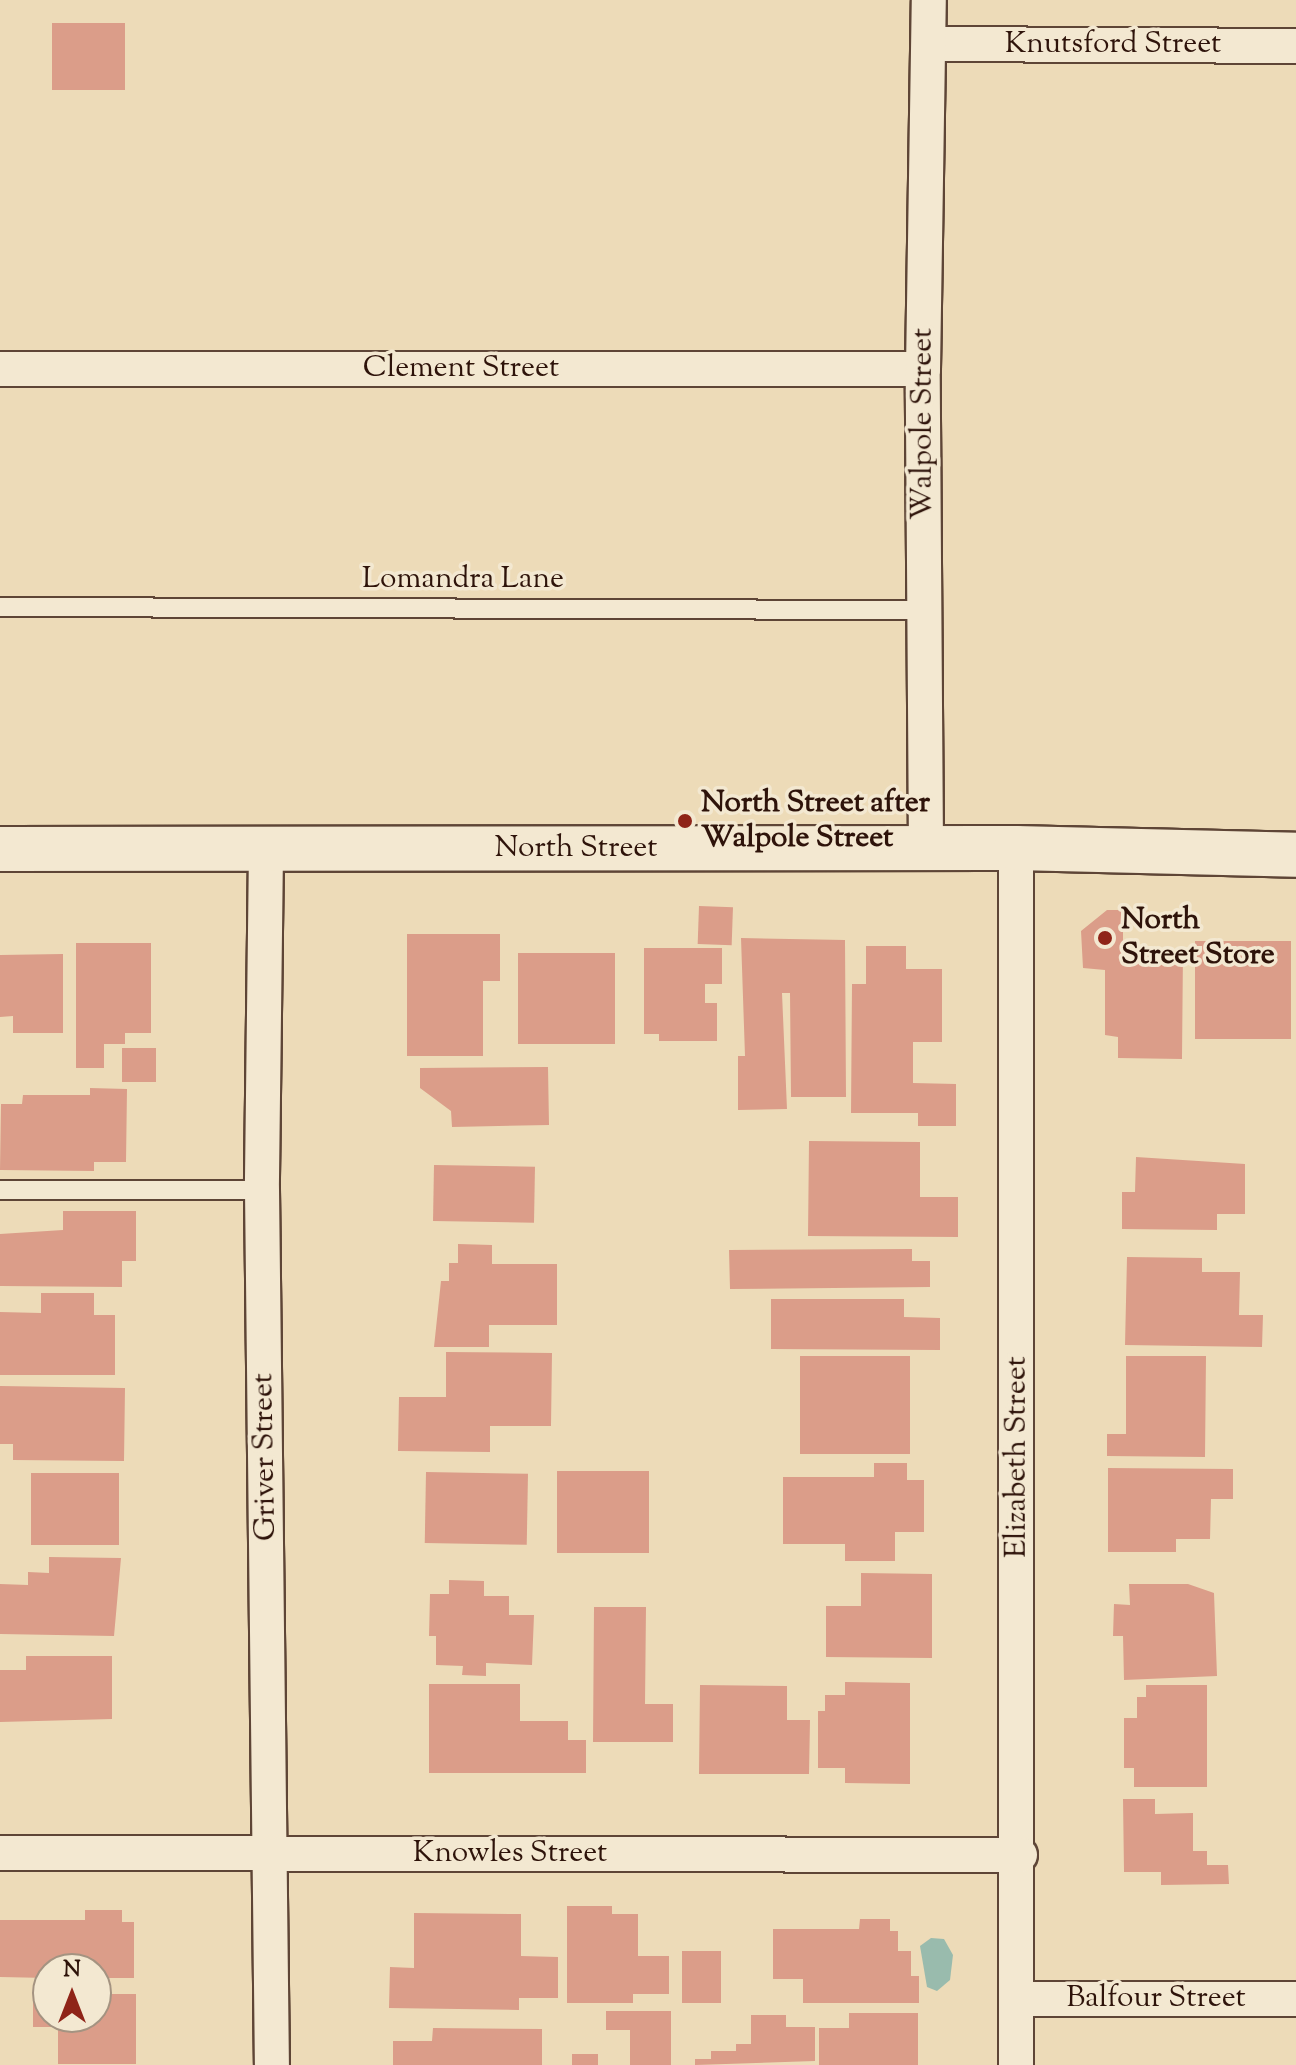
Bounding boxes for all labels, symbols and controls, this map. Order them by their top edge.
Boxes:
street label: Knutsford Street [1005,27,1221,63]
street label: Walpole Street [906,328,942,520]
street label: Clement Street [363,351,559,387]
street label: Lomandra Lane [362,562,564,598]
place label: North Street after Walpole Street [701,786,930,856]
marker: North Street after Walpole Street [676,812,694,830]
street label: North Street [495,831,657,867]
place label: North Street Store [1121,903,1275,974]
marker: North Street Store [1096,929,1114,947]
street label: Elizabeth Street [1000,1356,1036,1558]
street label: Griver Street [247,1373,285,1541]
street label: Knowles Street [413,1836,607,1872]
north arrow [32,1953,112,2033]
text: N [63,1955,81,1987]
street label: Balfour Street [1066,1981,1246,2017]

